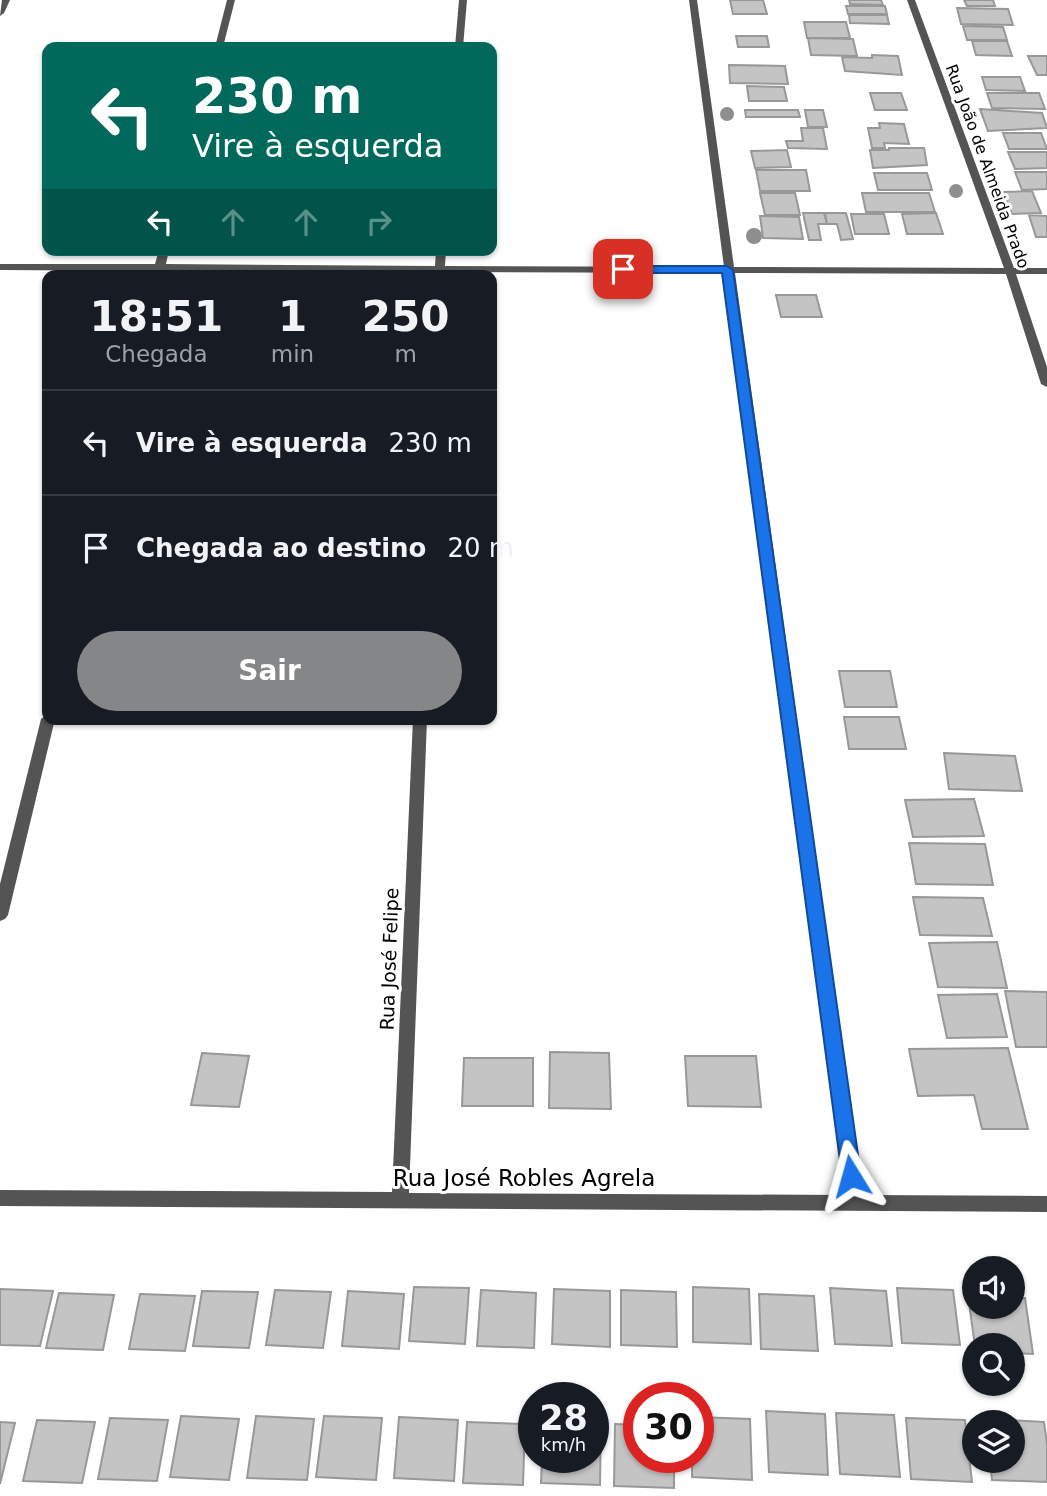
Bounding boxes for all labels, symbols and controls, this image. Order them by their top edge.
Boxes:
street label: Rua João de Almeida Prado [942,62,1033,271]
text: 230 m [192,68,362,125]
icon: left [77,70,168,161]
text: Vire à esquerda [192,127,443,165]
icon: left [141,203,179,241]
icon: ahead [214,203,252,241]
icon: ahead [287,203,325,241]
icon: right [360,203,398,241]
pin [593,239,653,299]
icon: arrive [604,250,642,288]
text: 18:51 [90,292,223,341]
text: 1 [278,292,307,341]
text: 250 [362,292,449,341]
text: Chegada [105,341,208,367]
text: min [271,341,314,367]
text: m [394,341,417,367]
icon: left [77,424,115,462]
text: Vire à esquerda [136,428,368,458]
text: 230 m [389,428,472,458]
icon: arrive [77,529,115,567]
text: Chegada ao destino [136,533,426,563]
text: 20 m [447,533,514,563]
button: Sair [77,631,462,711]
street label: Rua José Felipe [376,887,402,1031]
position arrow [814,1139,888,1213]
street label: Rua José Robles Agrela [393,1165,655,1191]
map controls [962,1256,1025,1473]
button: sound [962,1256,1025,1319]
button: search [962,1333,1025,1396]
speed limit sign: 30 [623,1382,714,1473]
text: 28 [539,1398,588,1438]
button: layers [962,1410,1025,1473]
text: km/h [541,1434,586,1455]

